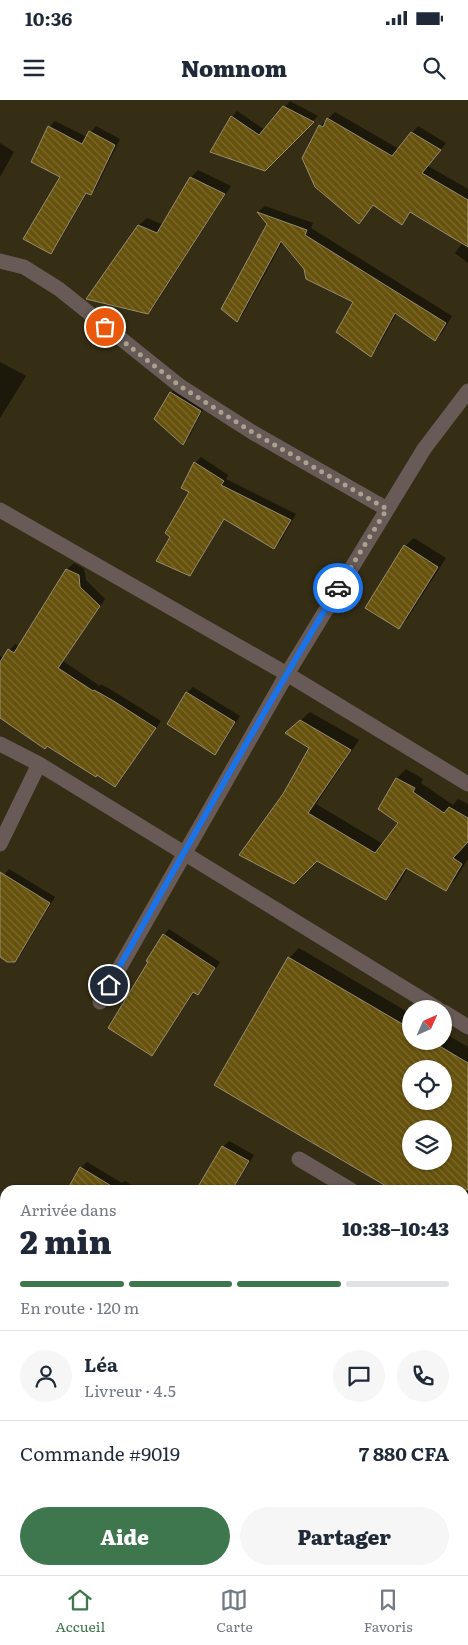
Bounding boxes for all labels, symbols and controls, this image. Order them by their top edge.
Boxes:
text: 10:36 [25,4,72,32]
text: Nomnom [181,51,287,84]
icon: menu [20,54,48,82]
icon: search [420,54,448,82]
pin [84,306,126,348]
icon: bag [91,313,119,341]
courier [313,563,363,613]
icon: car [324,574,352,602]
pin [88,964,130,1006]
icon: home [95,971,123,999]
north arrow [402,1000,452,1050]
map controls [402,1000,452,1170]
button: locate [402,1060,452,1110]
button: layers [402,1120,452,1170]
text: Arrivée dans [20,1197,116,1221]
text: 10:38–10:43 [342,1214,449,1242]
text: 2 min [20,1216,112,1264]
text: En route · 120 m [20,1295,139,1319]
button: person [20,1350,72,1402]
text: Léa [84,1350,118,1378]
button: chat [333,1350,385,1402]
button: phone [397,1350,449,1402]
text: Livreur · 4.5 [84,1378,176,1402]
text: Commande #9019 [20,1439,180,1467]
text: 7 880 CFA [359,1439,449,1467]
button: Aide [20,1507,230,1565]
button: Partager [240,1507,449,1565]
tab: Accueil [56,1586,105,1636]
tab: Carte [216,1586,253,1636]
tab: Favoris [364,1586,412,1636]

